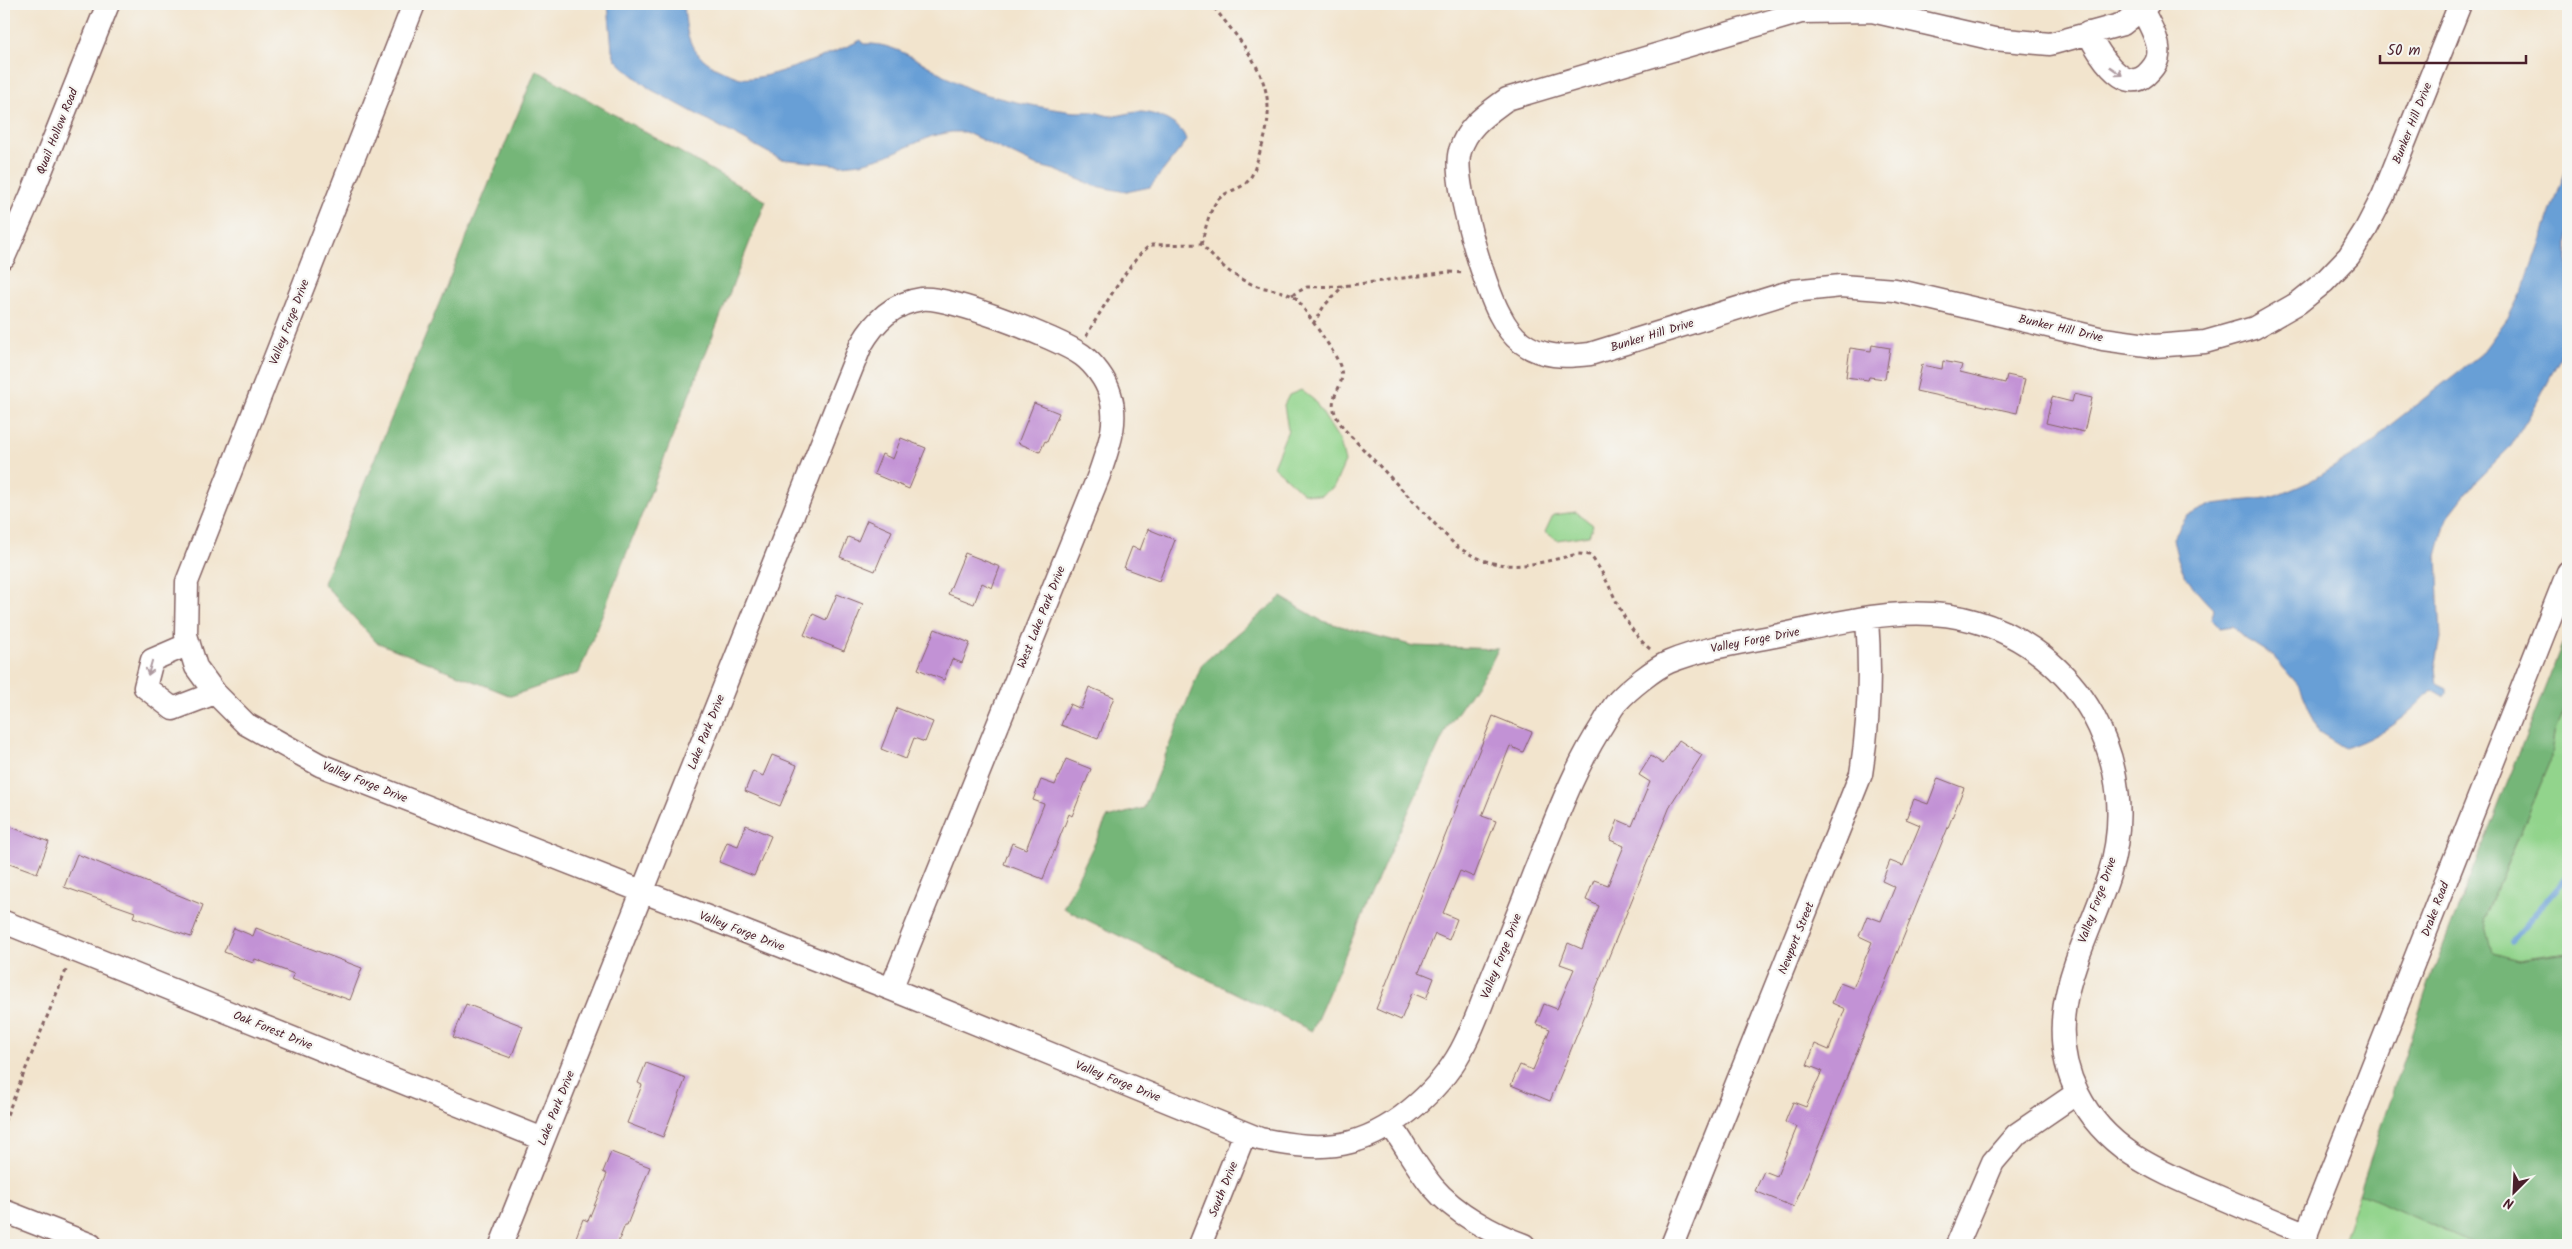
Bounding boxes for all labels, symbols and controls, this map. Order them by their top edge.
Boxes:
scale bar [2380,32,2526,64]
text: 50 m [2387,39,2421,63]
one-way arrow [2109,66,2123,77]
street label: Bunker Hill Drive [2388,79,2438,167]
street label: Quail Hollow Road [32,84,84,177]
street label: Valley Forge Drive [264,276,315,368]
street label: Bunker Hill Drive [2017,310,2106,348]
street label: Bunker Hill Drive [1608,314,1697,357]
street label: West Lake Park Drive [1012,563,1071,671]
street label: Valley Forge Drive [1709,622,1802,658]
one-way arrow [145,660,154,676]
street label: Lake Park Drive [683,691,730,773]
street label: Valley Forge Drive [319,757,411,808]
street label: Valley Forge Drive [2073,854,2122,946]
street label: Drake Road [2416,878,2455,939]
street label: Newport Street [1773,899,1820,977]
street label: Valley Forge Drive [696,906,788,957]
street label: Valley Forge Drive [1476,910,1527,1002]
street label: Oak Forest Drive [230,1006,316,1055]
street label: Valley Forge Drive [1072,1056,1164,1107]
street label: Lake Park Drive [533,1067,580,1149]
street label: South Drive [1204,1158,1243,1220]
north arrow [2490,1166,2540,1216]
text: N [2500,1191,2518,1215]

